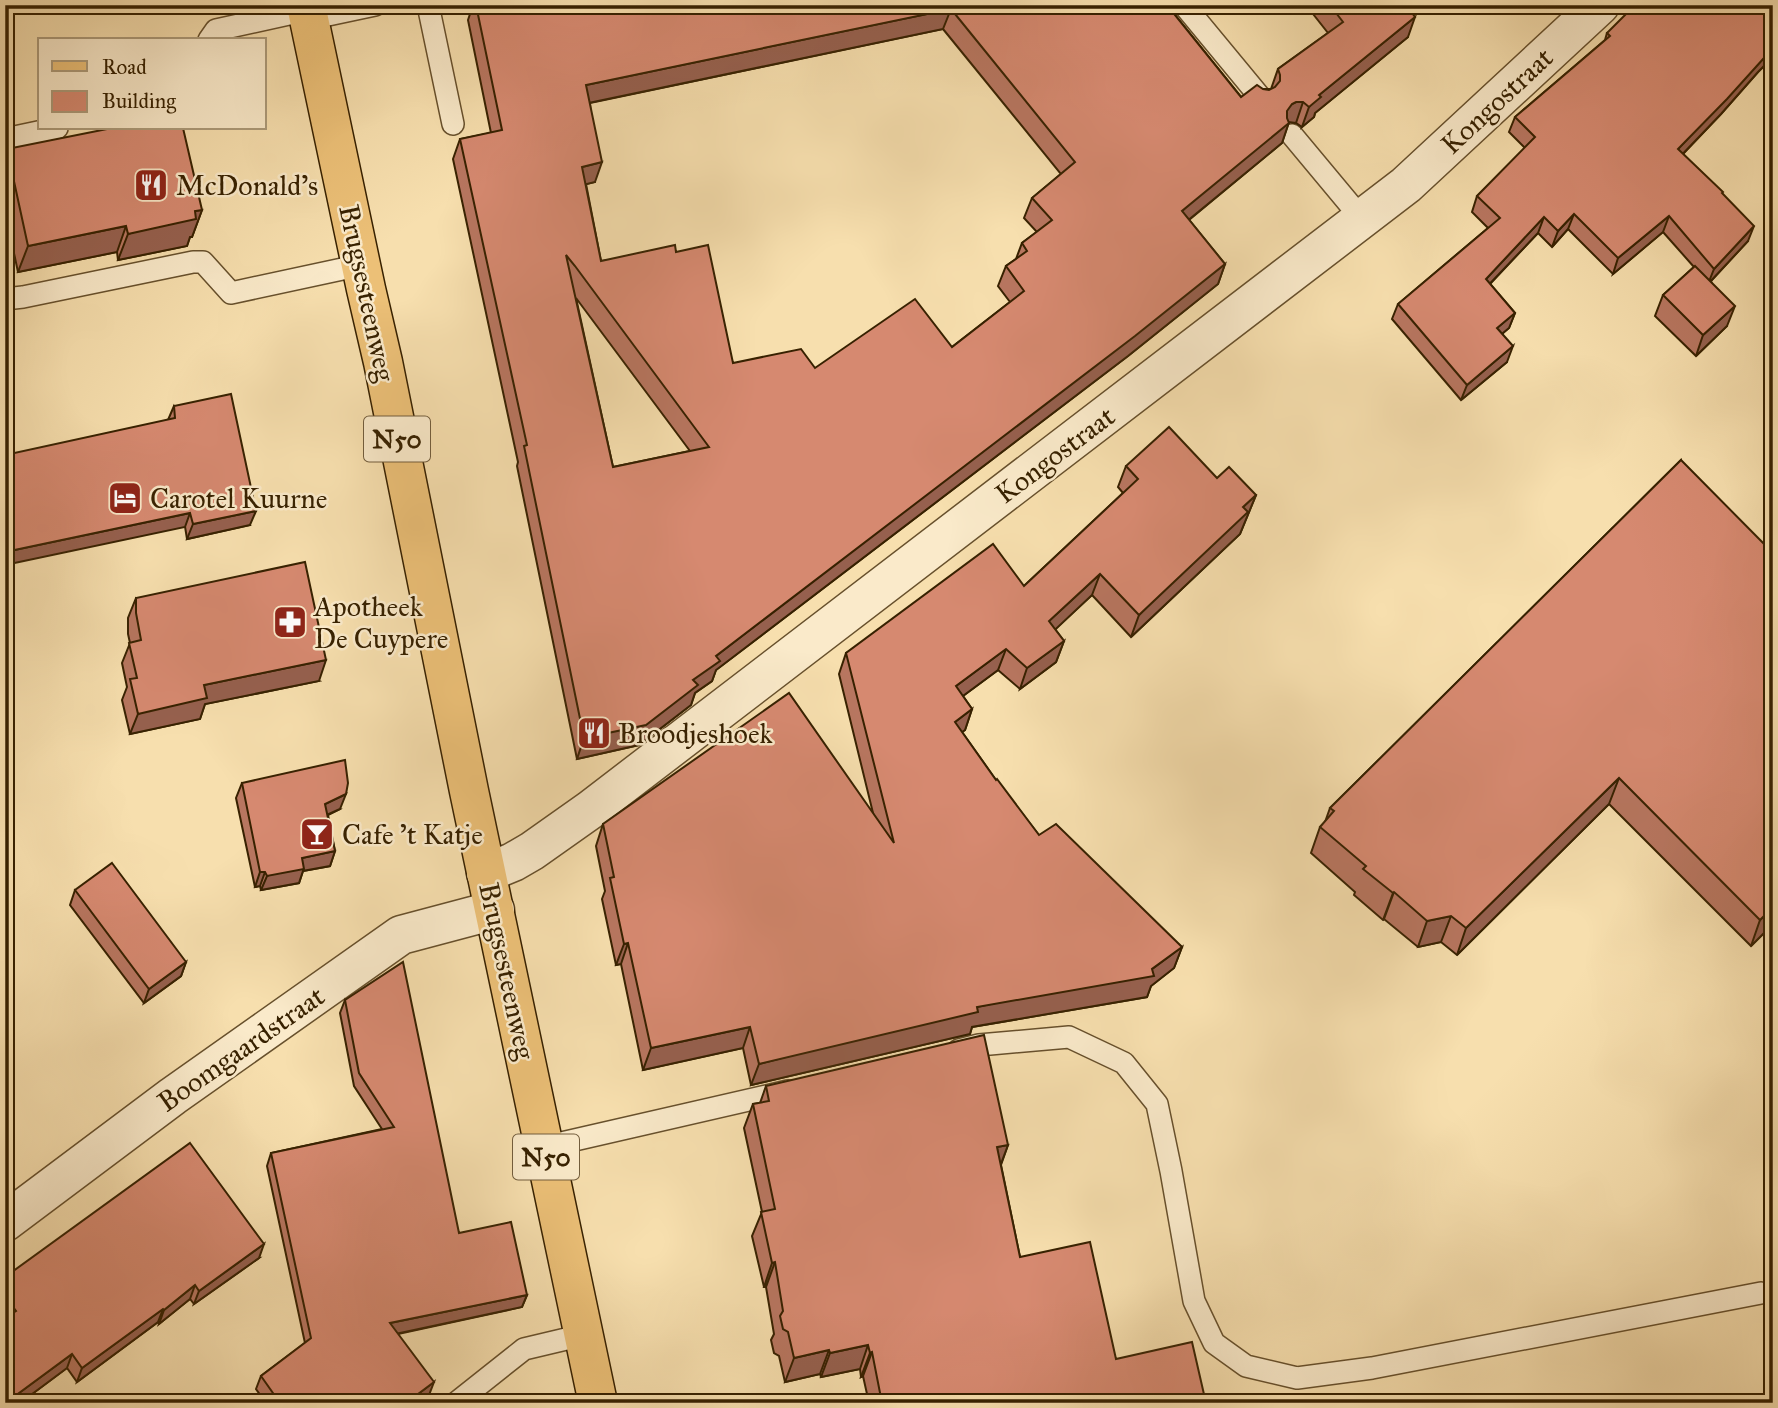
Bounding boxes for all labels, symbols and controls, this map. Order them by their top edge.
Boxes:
legend [38,38,266,130]
street label: Kongostraat [1434,40,1560,162]
text: Road [102,54,147,80]
text: Building [102,88,176,114]
restaurant icon: McDonald's [132,166,170,204]
place label: McDonald's [176,168,318,203]
street label: Brugsesteenweg [331,201,403,386]
street label: Kongostraat [988,399,1122,511]
road number: N50 [364,416,430,462]
hotel icon: Carotel Kuurne [106,479,144,517]
place label: Carotel Kuurne [150,481,327,516]
place label: Apotheek De Cuypere [313,589,448,656]
pharmacy icon: Apotheek De Cuypere [271,603,309,641]
restaurant icon: Broodjeshoek [575,714,613,752]
place label: Broodjeshoek [618,716,773,751]
bar icon: Cafe 't Katje [298,815,336,853]
place label: Cafe 't Katje [342,817,483,852]
street label: Brugsesteenweg [471,879,543,1064]
street label: Boomgaardstraat [151,978,331,1120]
road number: N50 [513,1134,579,1180]

